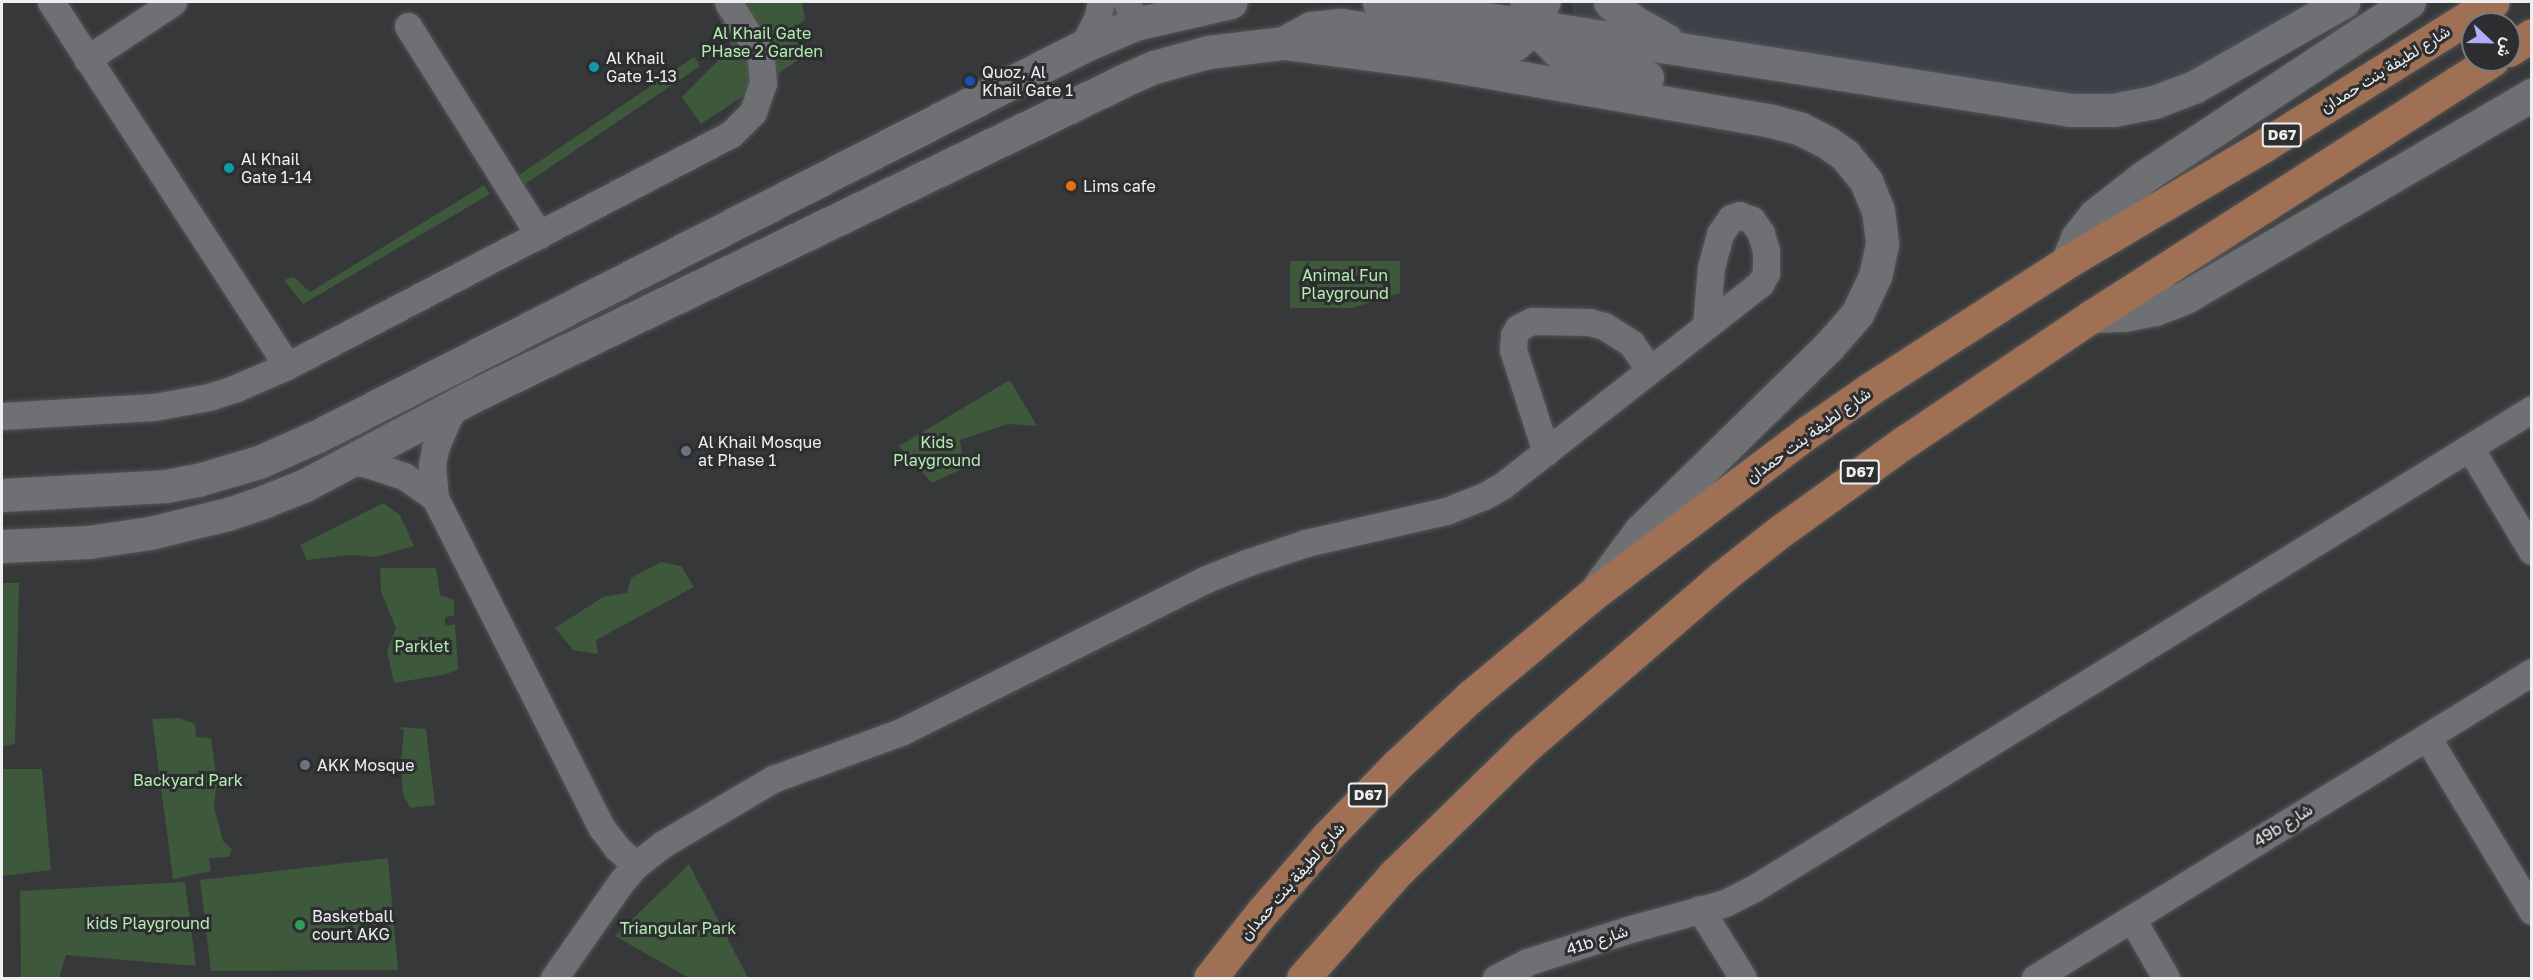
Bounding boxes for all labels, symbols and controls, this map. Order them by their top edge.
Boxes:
north arrow [2461,12,2521,72]
street label: شارع لطيفة بنت حمدان [2316,21,2454,117]
park label: Al Khail Gate PHase 2 Garden [701,23,823,61]
text: ش [2493,35,2519,61]
place label: Al Khail Gate 1-13 [606,48,677,86]
marker: Al Khail Gate 1-13 [587,60,601,74]
place label: Quoz, Al Khail Gate 1 [982,62,1073,100]
marker: Quoz, Al Khail Gate 1 [963,74,977,88]
road number: D67 [2261,123,2303,147]
place label: Al Khail Gate 1-14 [241,149,312,187]
marker: Al Khail Gate 1-14 [222,161,236,175]
place label: Lims cafe [1083,176,1156,196]
marker: Lims cafe [1064,179,1078,193]
park label: Animal Fun Playground [1301,265,1389,303]
street label: شارع لطيفة بنت حمدان [1742,383,1874,487]
place label: Al Khail Mosque at Phase 1 [698,432,821,470]
park label: Kids Playground [893,432,981,470]
marker: Al Khail Mosque at Phase 1 [679,444,693,458]
road number: D67 [1839,460,1881,484]
park label: Parklet [394,636,450,656]
place label: AKK Mosque [317,755,414,775]
marker: AKK Mosque [298,758,312,772]
park label: Backyard Park [133,770,243,790]
road number: D67 [1347,783,1389,807]
street label: 49b شارع [2250,800,2316,850]
street label: شارع لطيفة بنت حمدان [1236,818,1348,944]
place label: Basketball court AKG [312,906,394,944]
park label: kids Playground [86,913,210,933]
marker: Basketball court AKG [293,918,307,932]
park label: Triangular Park [620,918,736,938]
street label: 41b شارع [1564,921,1630,959]

